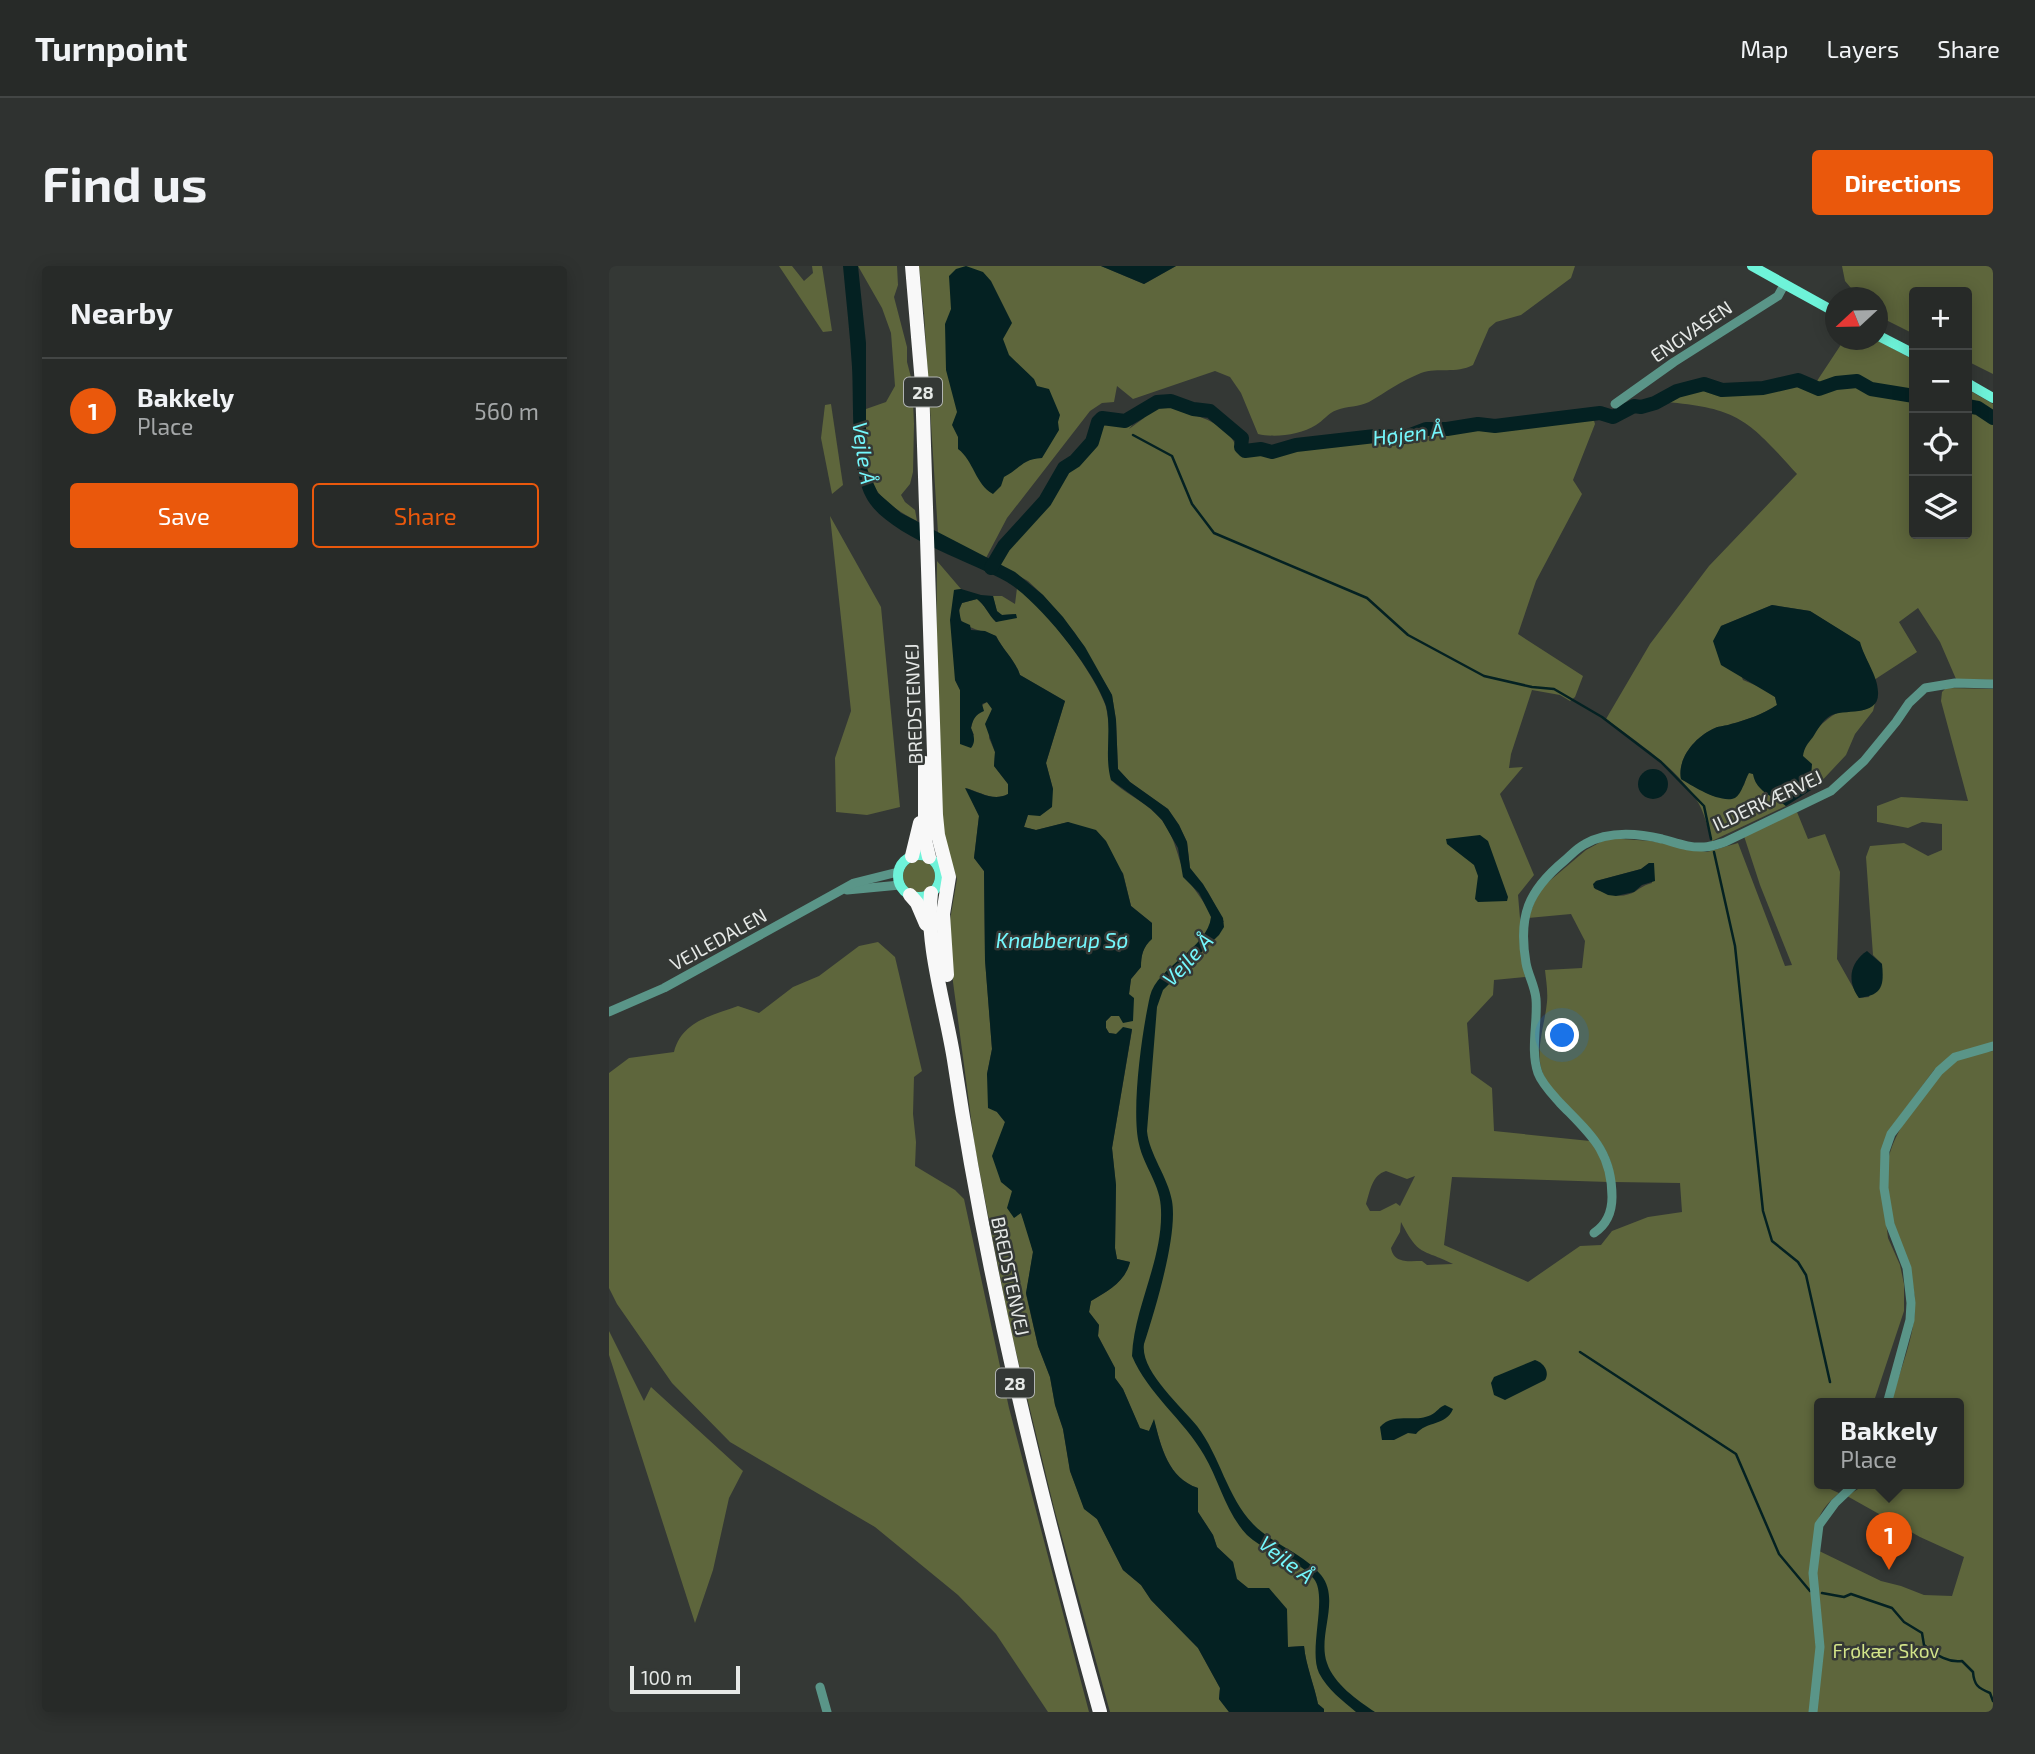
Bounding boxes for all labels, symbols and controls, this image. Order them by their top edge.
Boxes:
text: Turnpoint [35,28,188,68]
text: Map [1740,34,1788,63]
text: Layers [1826,34,1899,63]
text: Share [1937,34,2000,63]
button: Directions [1812,150,1993,215]
text: Find us [42,153,207,212]
north arrow [1825,287,1888,350]
map controls [1909,287,1972,539]
button: + [1909,287,1972,350]
text: Nearby [70,294,173,330]
street label: ENGVASEN [1646,295,1736,367]
button: − [1909,350,1972,413]
road number: 28 [904,378,942,406]
text: Bakkely [137,381,234,412]
text: 1 [88,397,98,425]
text: 560 m [474,397,539,425]
text: Place [137,412,193,440]
button: locate [1909,413,1972,476]
water label: Højen Å [1371,416,1445,451]
water label: Vejle Å [847,420,882,486]
button: layers [1909,476,1972,539]
button: Save [70,483,298,548]
button: Share [312,483,539,548]
street label: BREDSTENVEJ [899,643,927,765]
street label: ILDERKÆRVEJ [1708,765,1826,835]
street label: VEJLEDALEN [666,903,770,975]
water label: Knabberup Sø [996,927,1128,952]
water label: Vejle Å [1156,927,1218,991]
your location [1545,1018,1579,1052]
street label: BREDSTENVEJ [987,1214,1035,1338]
road number: 28 [996,1368,1034,1398]
popup [1814,1398,1964,1489]
text: Bakkely [1840,1414,1938,1445]
text: Place [1840,1445,1897,1473]
pin: 1 [1866,1512,1912,1570]
water label: Vejle Å [1254,1530,1320,1589]
park label: Frøkær Skov [1833,1639,1939,1662]
scale bar [630,1663,740,1695]
text: 100 m [641,1666,692,1689]

